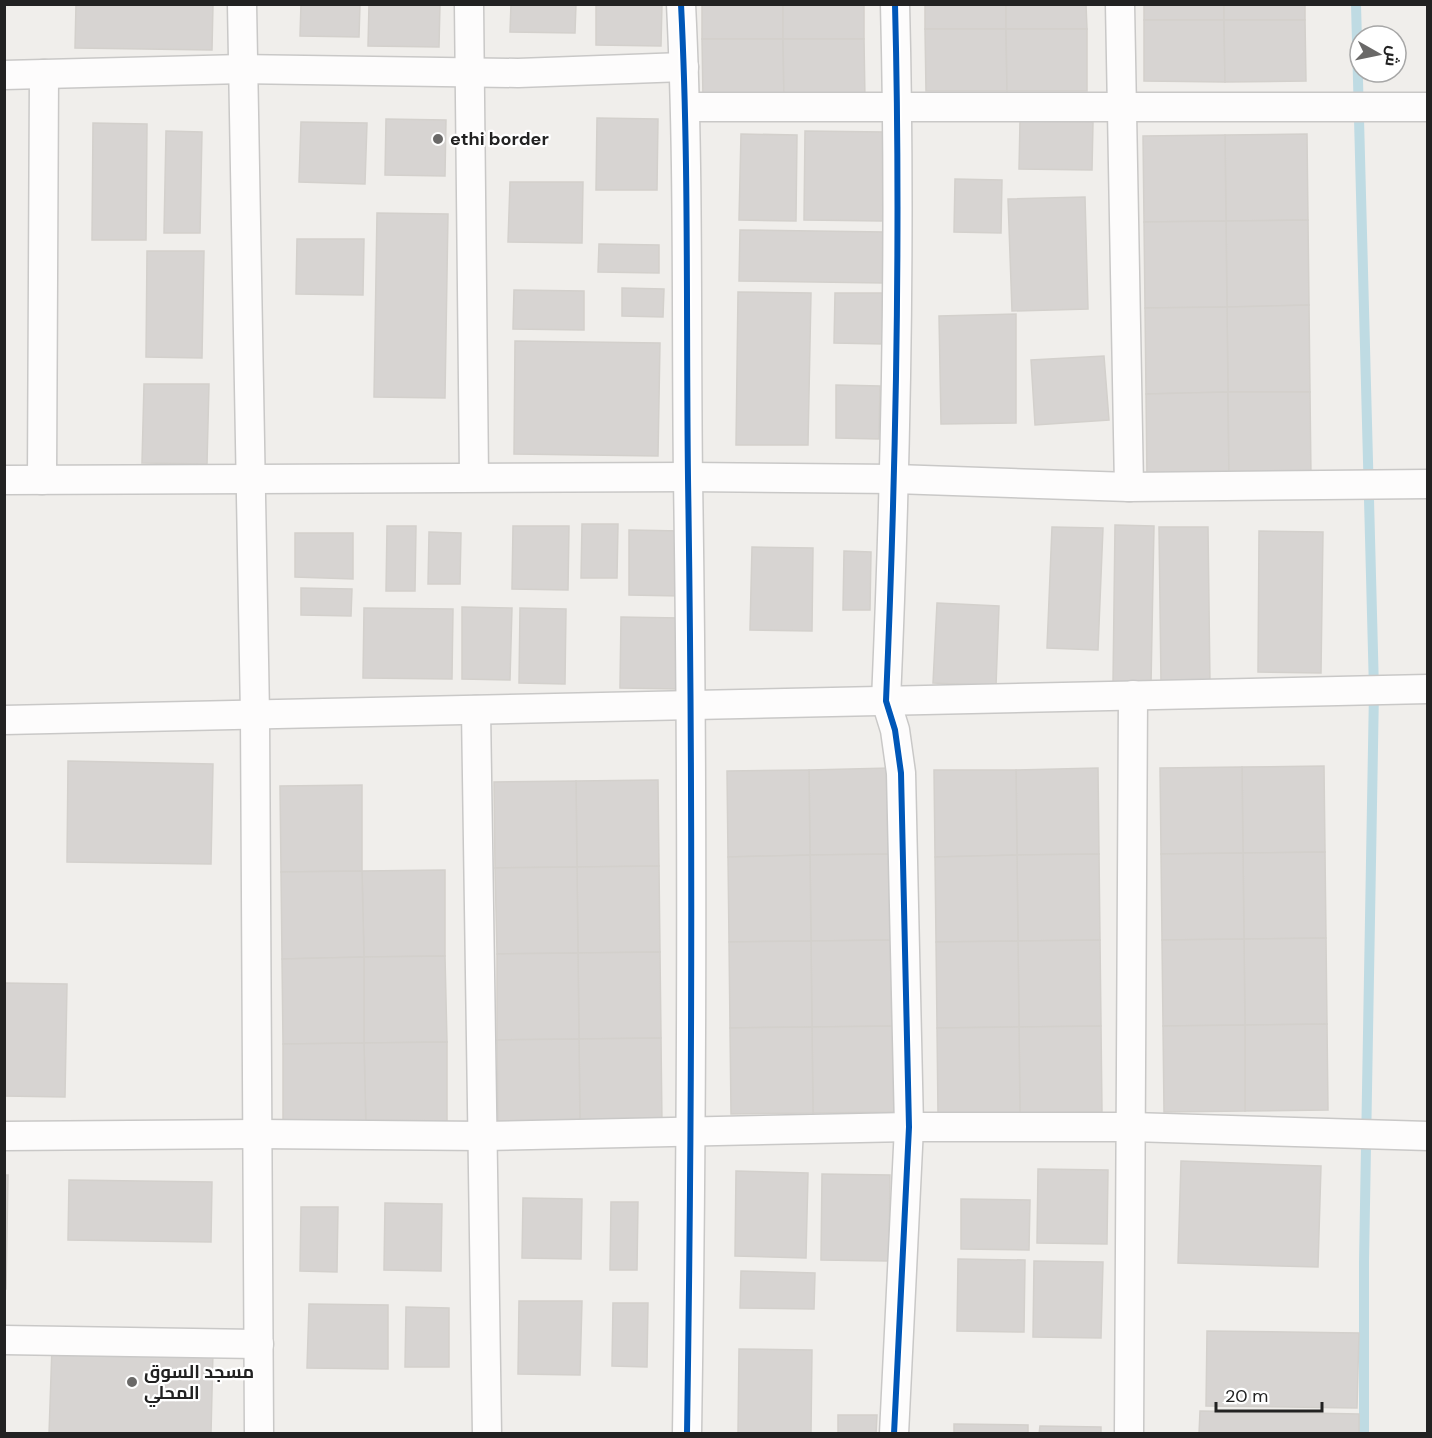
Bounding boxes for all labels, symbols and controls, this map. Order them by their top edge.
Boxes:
north arrow [1348,24,1408,84]
text: ش [1380,44,1404,68]
place label: ethi border [450,127,549,151]
marker: ethi border [431,132,445,146]
place label: مسجد السوق المحلي [144,1360,254,1408]
marker: مسجد السوق المحلي [125,1375,139,1389]
scale bar [1216,1375,1322,1413]
text: 20 m [1225,1384,1268,1408]

